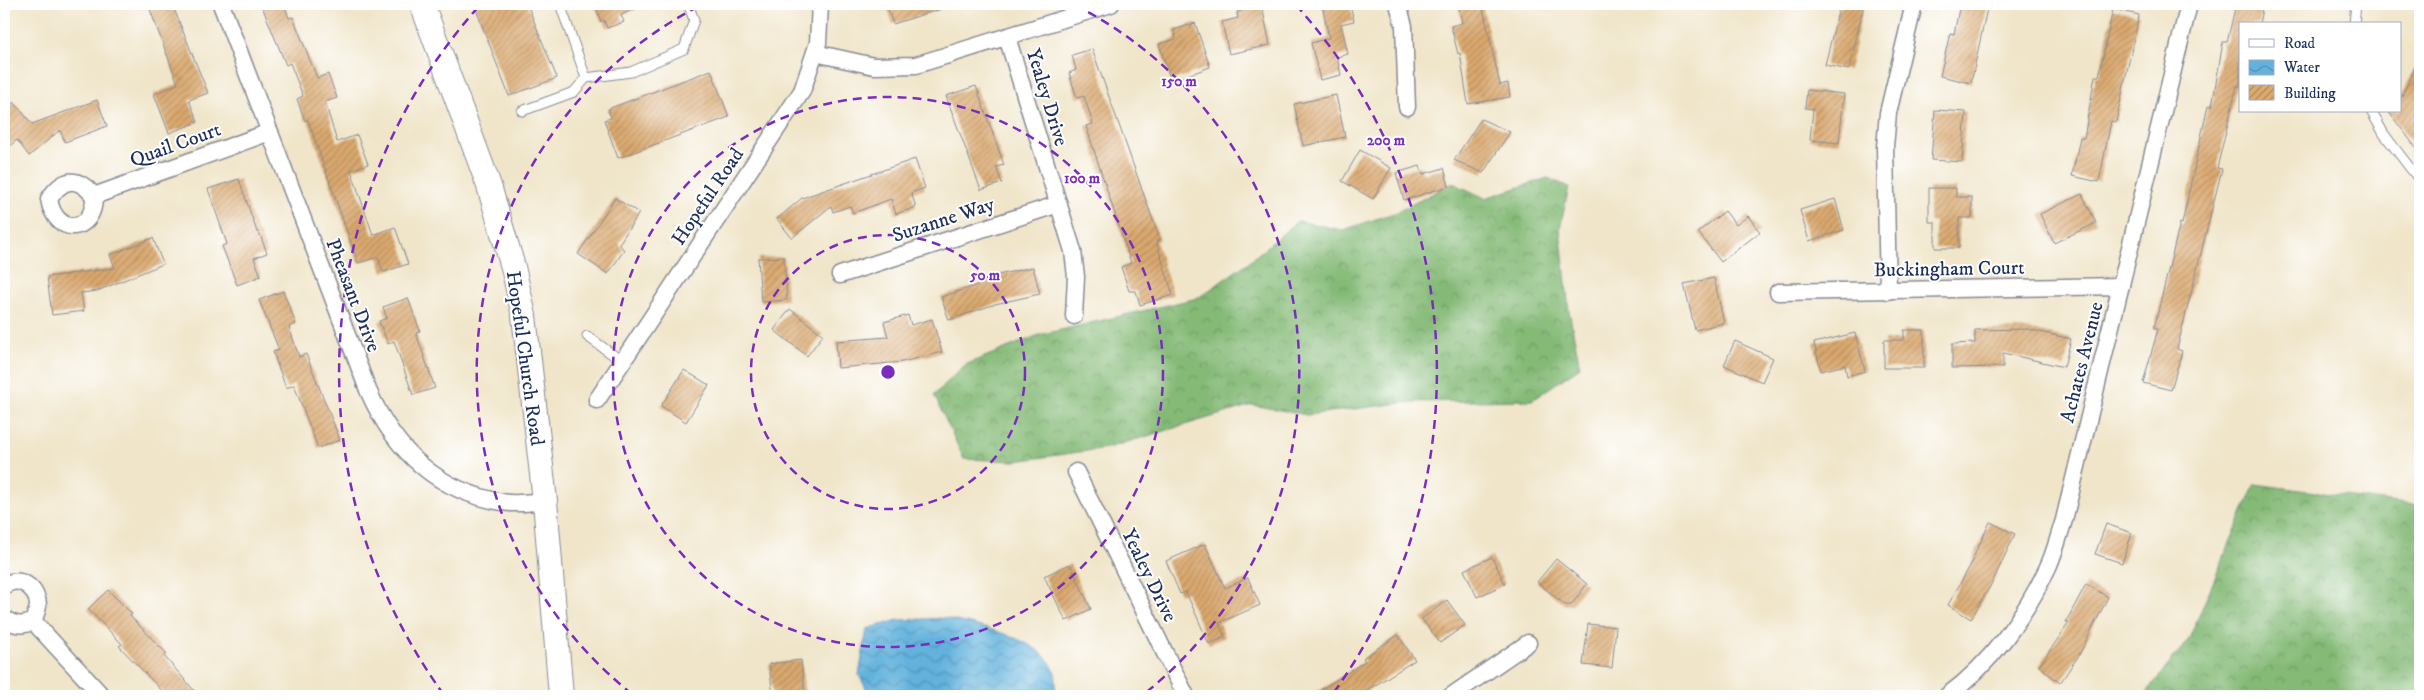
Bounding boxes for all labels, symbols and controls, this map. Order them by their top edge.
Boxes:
legend [2239,22,2402,112]
text: Road [2284,34,2316,53]
street label: Yealey Drive [1020,46,1073,149]
text: Water [2283,58,2320,77]
text: 150 m [1161,72,1197,91]
text: Building [2284,84,2336,103]
street label: Quail Court [127,117,224,173]
text: 200 m [1367,131,1406,150]
street label: Hopeful Road [666,143,750,250]
text: 100 m [1064,169,1101,188]
street label: Suzanne Way [889,192,998,249]
street label: Pheasant Drive [320,235,386,356]
street label: Buckingham Court [1873,256,2025,283]
text: 50 m [969,266,1001,285]
street label: Hopeful Church Road [500,269,549,447]
street label: Achates Avenue [2055,299,2110,425]
centre of rings [879,363,897,381]
street label: Yealey Drive [1115,525,1182,626]

